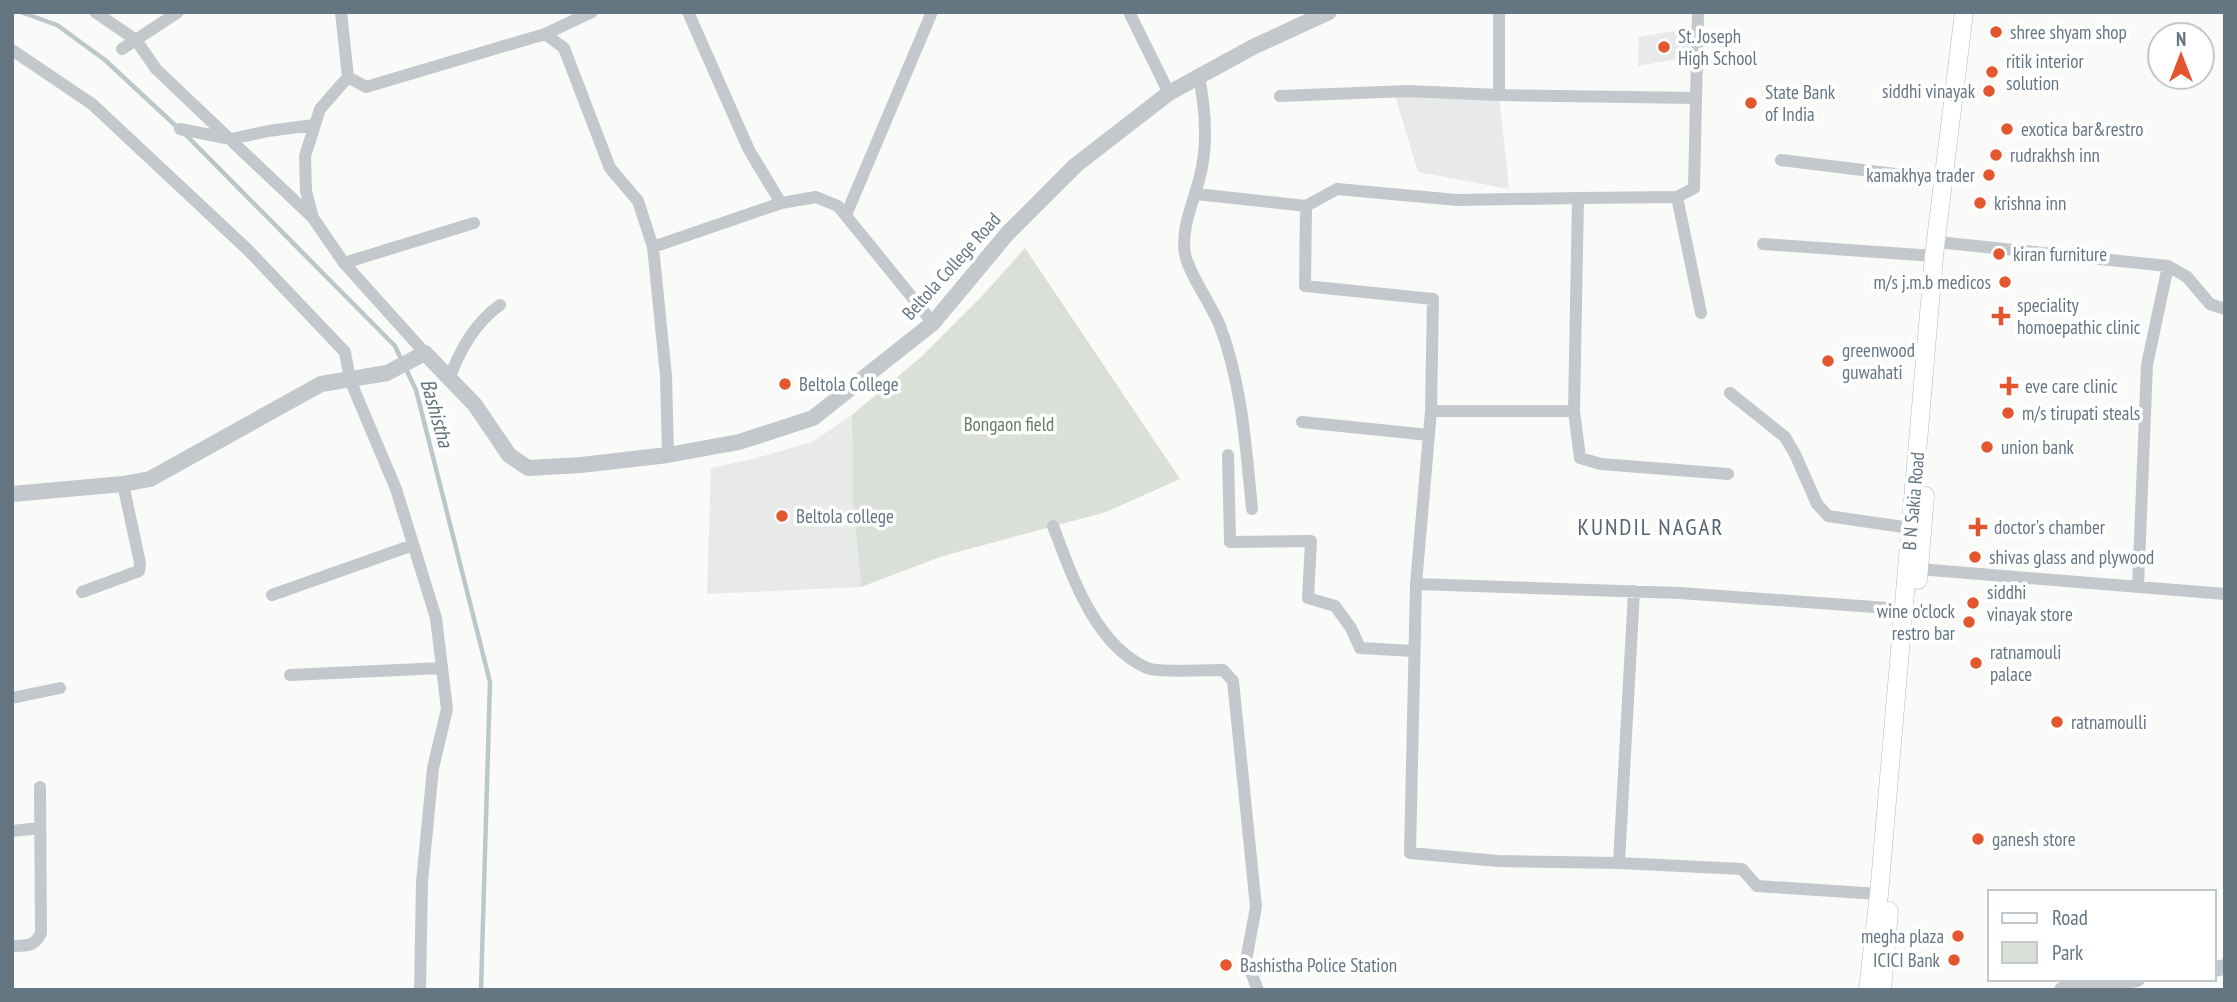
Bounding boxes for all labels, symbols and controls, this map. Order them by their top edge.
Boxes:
place label: shree shyam shop [2010,20,2127,44]
north arrow [2146,21,2216,91]
place label: St. Joseph High School [1678,24,1758,70]
marker: shree shyam shop [1988,24,2004,40]
text: N [2176,27,2186,51]
marker: St. Joseph High School [1656,39,1672,55]
place label: ritik interior solution [2006,49,2085,95]
marker: ritik interior solution [1984,64,2000,80]
place label: siddhi vinayak [1882,79,1976,103]
place label: State Bank of India [1765,80,1836,126]
marker: siddhi vinayak [1981,83,1997,99]
marker: State Bank of India [1743,95,1759,111]
place label: exotica bar&restro [2021,117,2144,141]
marker: exotica bar&restro [1999,121,2015,137]
place label: rudrakhsh inn [2010,143,2100,167]
marker: rudrakhsh inn [1988,147,2004,163]
place label: kamakhya trader [1866,163,1976,187]
marker: kamakhya trader [1981,167,1997,183]
place label: krishna inn [1994,191,2066,215]
marker: krishna inn [1972,195,1988,211]
street label: Beltola College Road [897,207,1005,325]
place label: kiran furniture [2013,242,2107,266]
marker: kiran furniture [1991,246,2007,262]
place label: m/s j.m.b medicos [1873,270,1991,294]
marker: m/s j.m.b medicos [1997,274,2013,290]
place label: speciality homoepathic clinic [2017,293,2141,339]
marker: speciality homoepathic clinic [1991,306,2011,326]
place label: greenwood guwahati [1842,338,1915,384]
marker: greenwood guwahati [1820,353,1836,369]
place label: Beltola College [799,372,899,396]
place label: eve care clinic [2025,374,2118,398]
water label: Bashistha [414,376,460,452]
marker: Beltola College [777,376,793,392]
marker: eve care clinic [1999,376,2019,396]
place label: m/s tirupati steals [2022,401,2140,425]
marker: m/s tirupati steals [2000,405,2016,421]
park label: Bongaon field [964,412,1054,436]
place label: union bank [2001,435,2074,459]
marker: union bank [1979,439,1995,455]
street label: B N Sakia Road [1897,451,1929,551]
place label: Beltola college [796,504,894,528]
marker: Beltola college [774,508,790,524]
district label: KUNDIL NAGAR [1578,512,1724,541]
place label: doctor's chamber [1994,515,2106,539]
marker: doctor's chamber [1968,517,1988,537]
place label: shivas glass and plywood [1989,545,2154,569]
marker: shivas glass and plywood [1967,549,1983,565]
place label: siddhi vinayak store [1987,580,2073,626]
marker: siddhi vinayak store [1965,595,1981,611]
place label: wine o'clock restro bar [1877,599,1956,645]
marker: wine o'clock restro bar [1961,614,1977,630]
place label: ratnamouli palace [1990,640,2061,686]
marker: ratnamouli palace [1968,655,1984,671]
place label: ratnamoulli [2071,710,2147,734]
marker: ratnamoulli [2049,714,2065,730]
place label: ganesh store [1992,827,2076,851]
marker: ganesh store [1970,831,1986,847]
legend [1988,890,2216,981]
text: Road [2052,904,2088,931]
place label: megha plaza [1861,924,1944,948]
marker: megha plaza [1950,928,1966,944]
text: Park [2052,939,2083,966]
place label: ICICI Bank [1873,948,1941,972]
marker: ICICI Bank [1946,952,1962,968]
place label: Bashistha Police Station [1240,953,1397,977]
marker: Bashistha Police Station [1218,957,1234,973]

